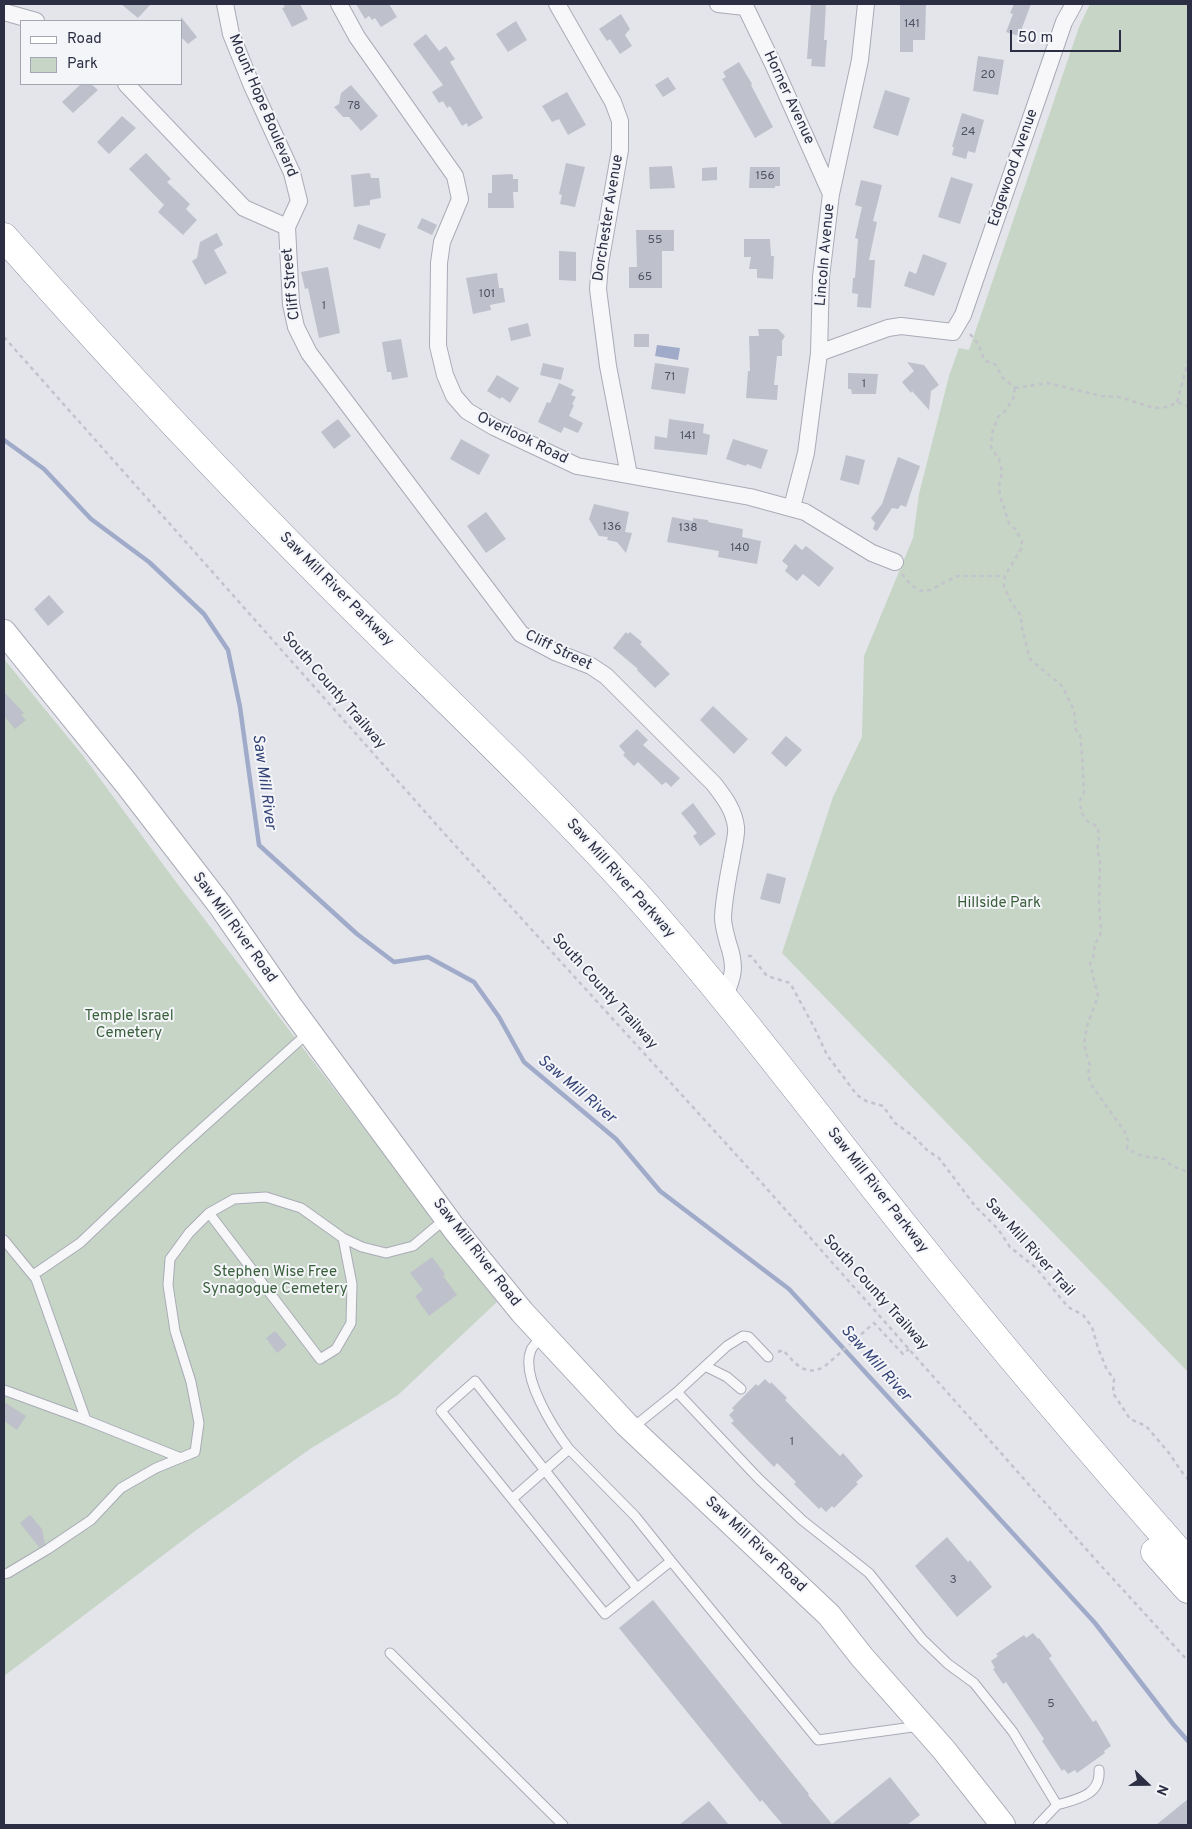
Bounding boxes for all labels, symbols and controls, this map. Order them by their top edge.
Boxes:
house number: 141 [904,18,920,32]
legend [20,20,182,85]
scale bar [1012,20,1123,52]
text: 50 m [1018,29,1053,48]
text: Road [67,30,102,49]
street label: Mount Hope Boulevard [224,32,300,180]
street label: Horner Avenue [759,48,817,148]
text: Park [67,55,98,74]
house number: 20 [980,69,996,83]
house number: 78 [347,100,361,114]
street label: Edgewood Avenue [985,107,1043,229]
house number: 24 [961,126,975,140]
street label: Dorchester Avenue [590,153,628,283]
house number: 156 [755,170,775,184]
street label: Lincoln Avenue [813,203,839,307]
house number: 55 [648,234,662,248]
street label: Cliff Street [279,247,305,321]
house number: 65 [638,271,652,285]
house number: 101 [479,288,495,302]
house number: 1 [322,300,326,314]
house number: 71 [665,371,675,385]
house number: 1 [862,378,866,392]
street label: Overlook Road [473,409,571,469]
house number: 141 [680,430,696,444]
house number: 136 [603,521,621,535]
house number: 138 [678,522,698,536]
street label: Saw Mill River Parkway [275,529,397,651]
house number: 140 [730,542,750,556]
street label: Cliff Street [522,627,594,675]
street label: South County Trailway [277,629,389,753]
water label: Saw Mill River [247,733,279,831]
street label: Saw Mill River Parkway [562,816,678,942]
street label: Saw Mill River Road [188,869,280,987]
park label: Hillside Park [957,895,1041,913]
street label: South County Trailway [547,930,661,1054]
park label: Temple Israel Cemetery [84,1008,174,1043]
water label: Saw Mill River [533,1052,619,1128]
street label: Saw Mill River Parkway [822,1125,932,1257]
street label: Saw Mill River Road [428,1195,524,1311]
street label: Saw Mill River Trail [980,1195,1078,1301]
street label: South County Trailway [818,1231,932,1355]
park label: Stephen Wise Free Synagogue Cemetery [202,1264,348,1299]
water label: Saw Mill River [836,1322,914,1406]
house number: 1 [790,1436,794,1450]
street label: Saw Mill River Road [701,1493,809,1597]
house number: 3 [949,1574,957,1588]
house number: 5 [1047,1698,1055,1712]
north arrow [1122,1759,1172,1809]
text: N [1152,1782,1171,1798]

